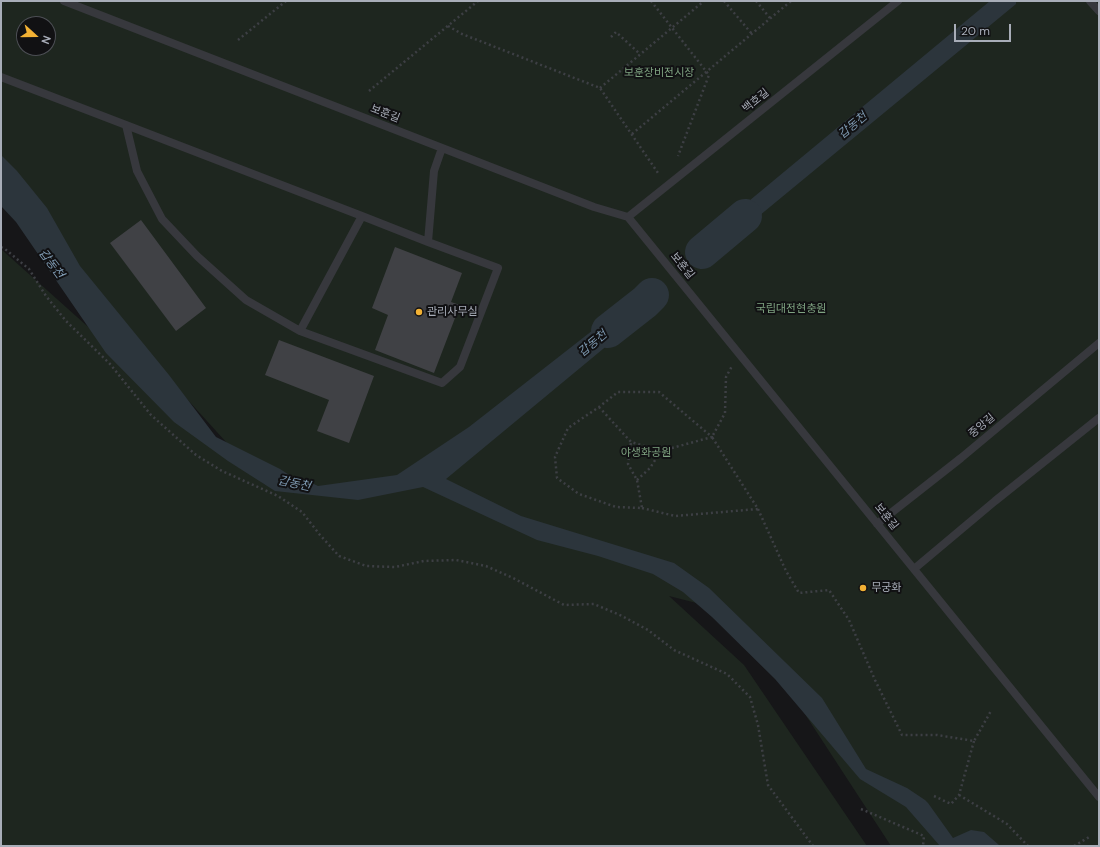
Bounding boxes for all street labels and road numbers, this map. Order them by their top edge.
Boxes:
street label: 백호길 [740,86,772,116]
street label: 보훈길 [368,102,402,126]
street label: 보훈길 [667,250,697,282]
street label: 중앙길 [966,411,998,441]
street label: 보훈길 [871,501,901,533]

